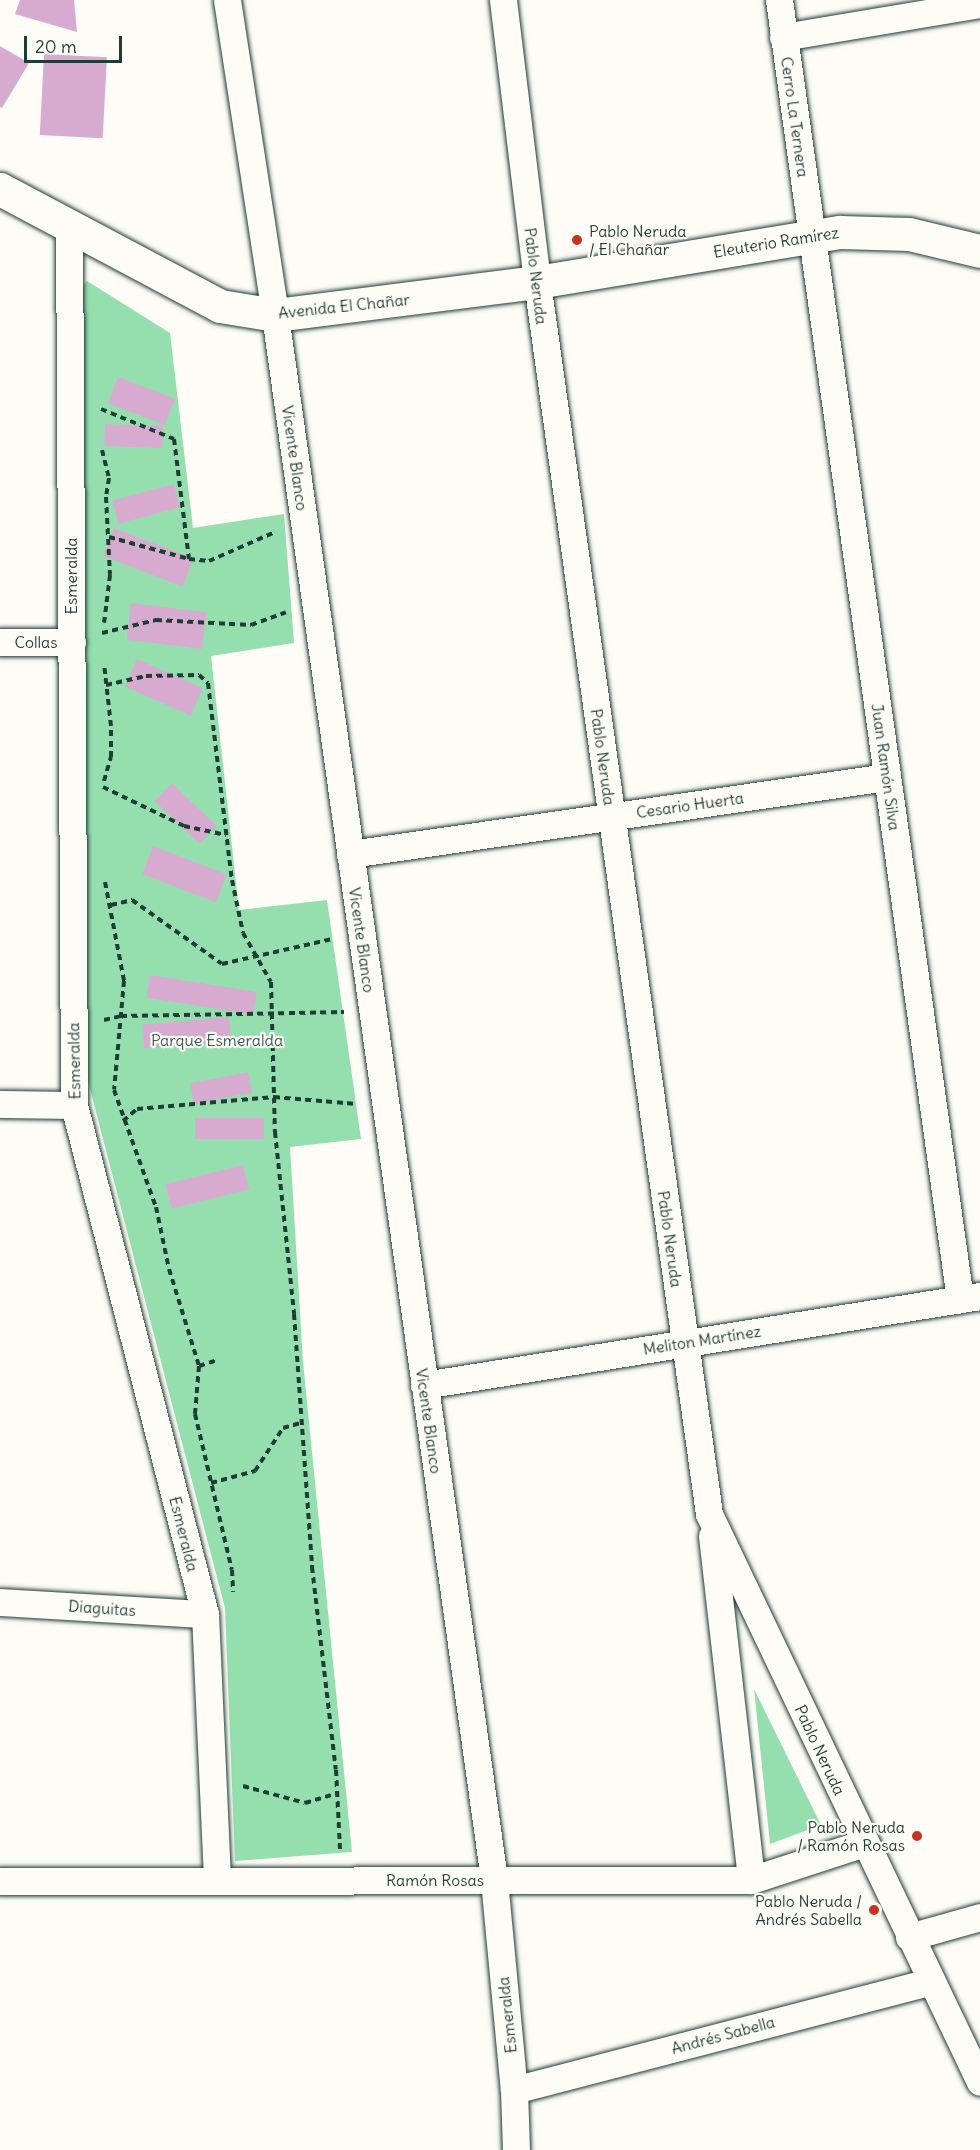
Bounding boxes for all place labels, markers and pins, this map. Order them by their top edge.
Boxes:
place label: Pablo Neruda / El Chañar [589,221,686,259]
marker: Pablo Neruda / El Chañar [570,233,584,247]
place label: Pablo Neruda / Ramón Rosas [797,1817,905,1855]
marker: Pablo Neruda / Ramón Rosas [910,1829,924,1843]
place label: Pablo Neruda / Andrés Sabella [755,1891,862,1929]
marker: Pablo Neruda / Andrés Sabella [867,1903,881,1917]

